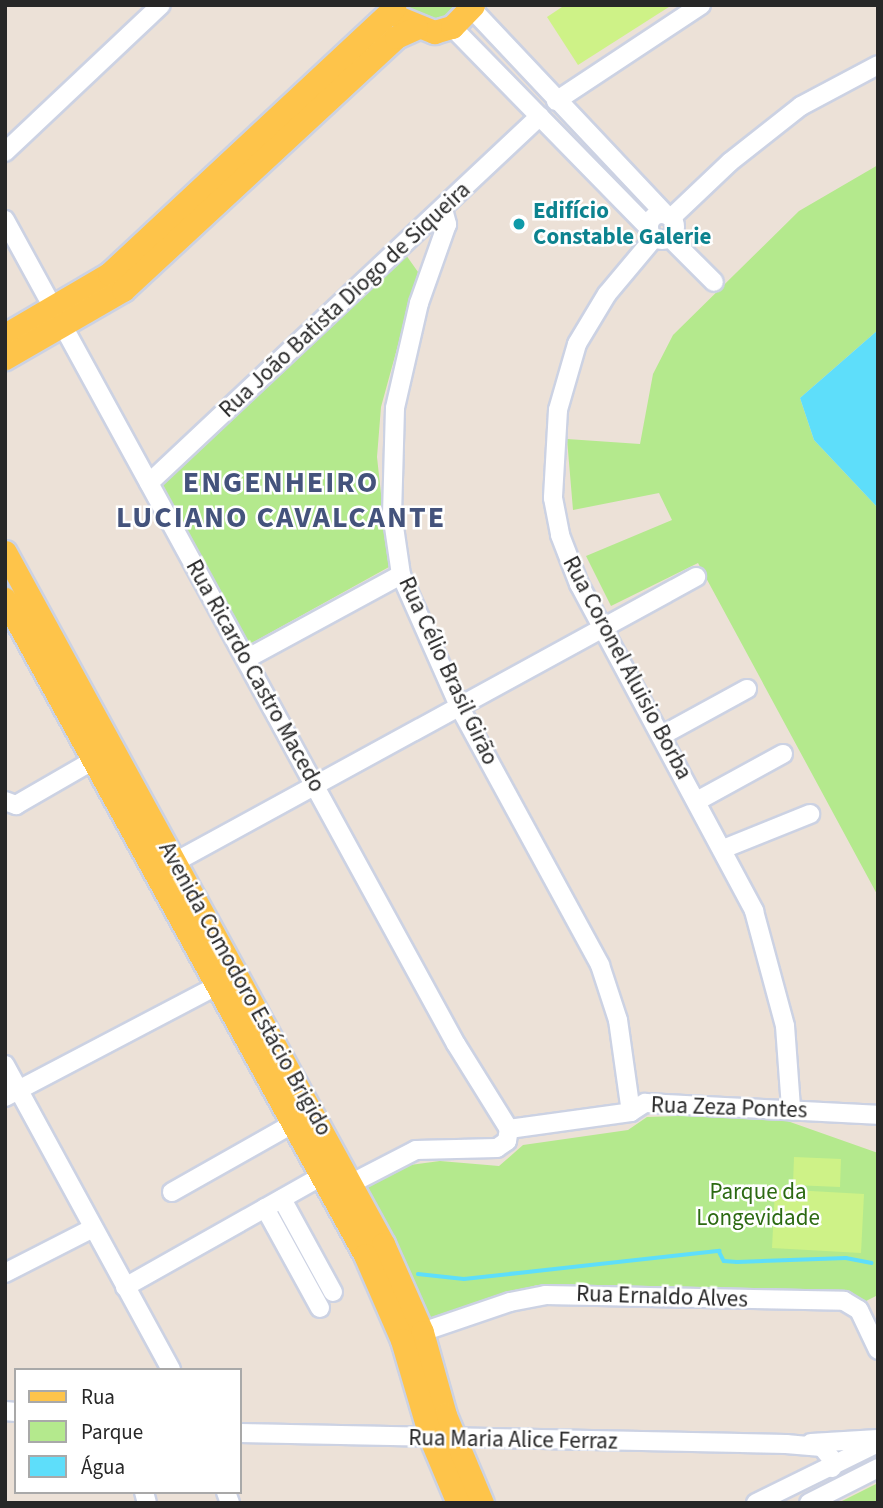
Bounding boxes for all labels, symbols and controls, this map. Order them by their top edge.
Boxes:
street label: Rua João Batista Diogo de Siqueira [214,176,476,424]
place label: Edifício Constable Galerie [533,197,711,251]
marker: Edifício Constable Galerie [511,216,527,232]
district label: ENGENHEIRO LUCIANO CAVALCANTE [118,465,444,536]
street label: Rua Coronel Aluisio Borba [556,552,698,784]
street label: Rua Ricardo Castro Macedo [180,555,330,797]
street label: Rua Célio Brasil Girão [392,572,504,770]
street label: Avenida Comodoro Estácio Brigido [153,837,337,1141]
street label: Rua Zeza Pontes [650,1091,808,1125]
park label: Parque da Longevidade [696,1178,820,1232]
street label: Rua Ernaldo Alves [576,1280,748,1314]
legend [14,1368,242,1494]
text: Rua [81,1382,115,1412]
text: Parque [81,1417,143,1447]
street label: Rua Maria Alice Ferraz [408,1424,618,1456]
text: Água [81,1452,125,1482]

